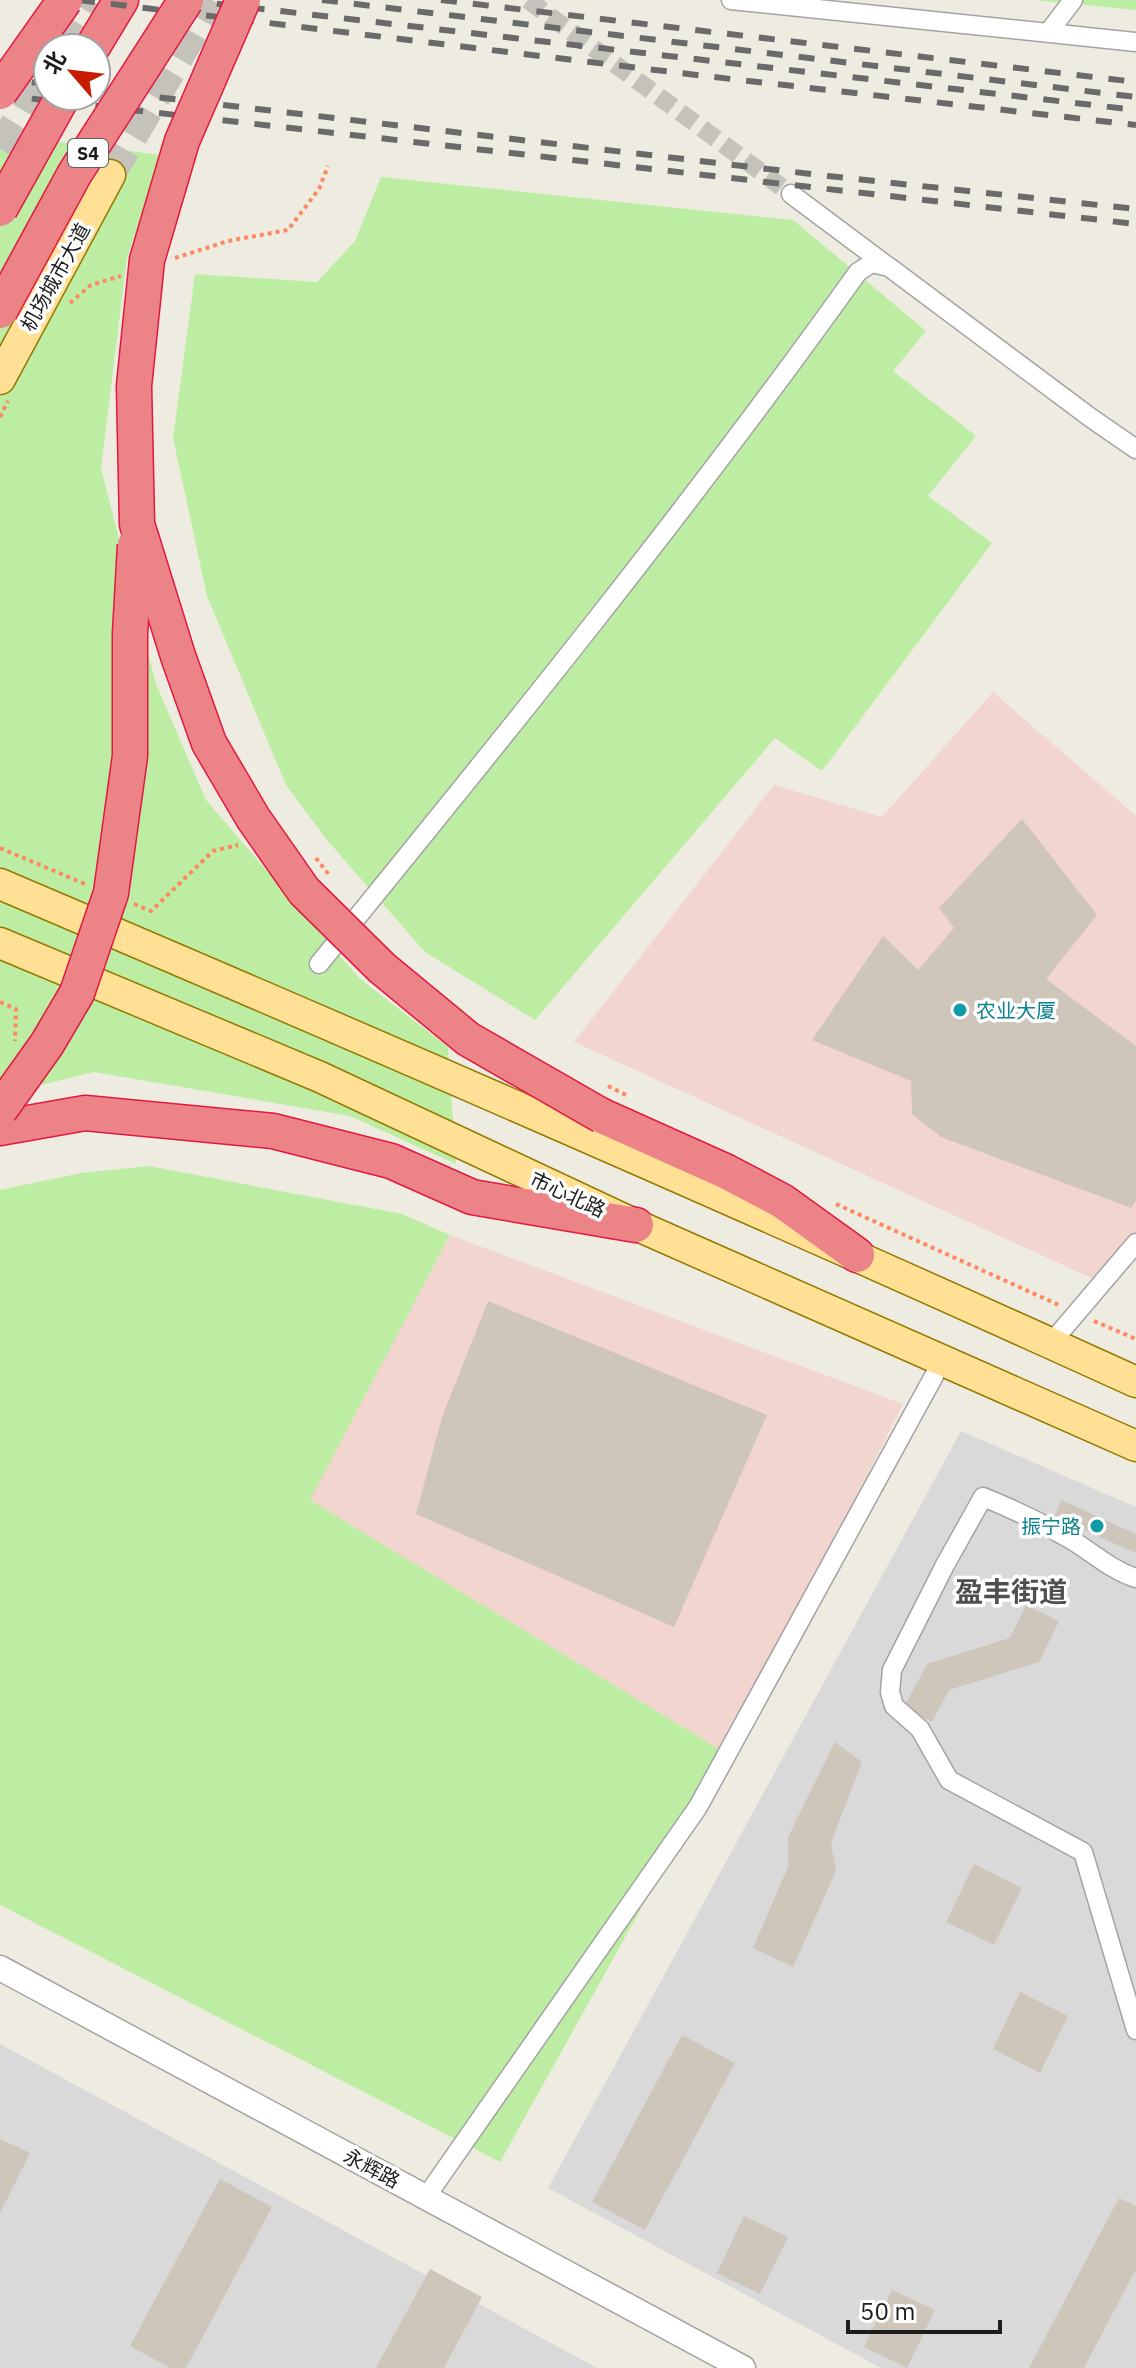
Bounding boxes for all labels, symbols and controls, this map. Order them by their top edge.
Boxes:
north arrow [32,32,112,112]
text: 北 [36,46,72,79]
road number: S4 [68,139,108,167]
street label: 机场城市大道 [14,218,96,336]
place label: 农业大厦 [976,997,1056,1024]
marker: 农业大厦 [951,1001,969,1019]
street label: 市心北路 [526,1165,610,1223]
place label: 振宁路 [1021,1513,1081,1540]
marker: 振宁路 [1088,1517,1106,1535]
district label: 盈丰街道 [955,1573,1067,1610]
street label: 永辉路 [339,2142,405,2194]
scale bar [848,2284,1000,2334]
text: 50 m [860,2295,915,2327]

